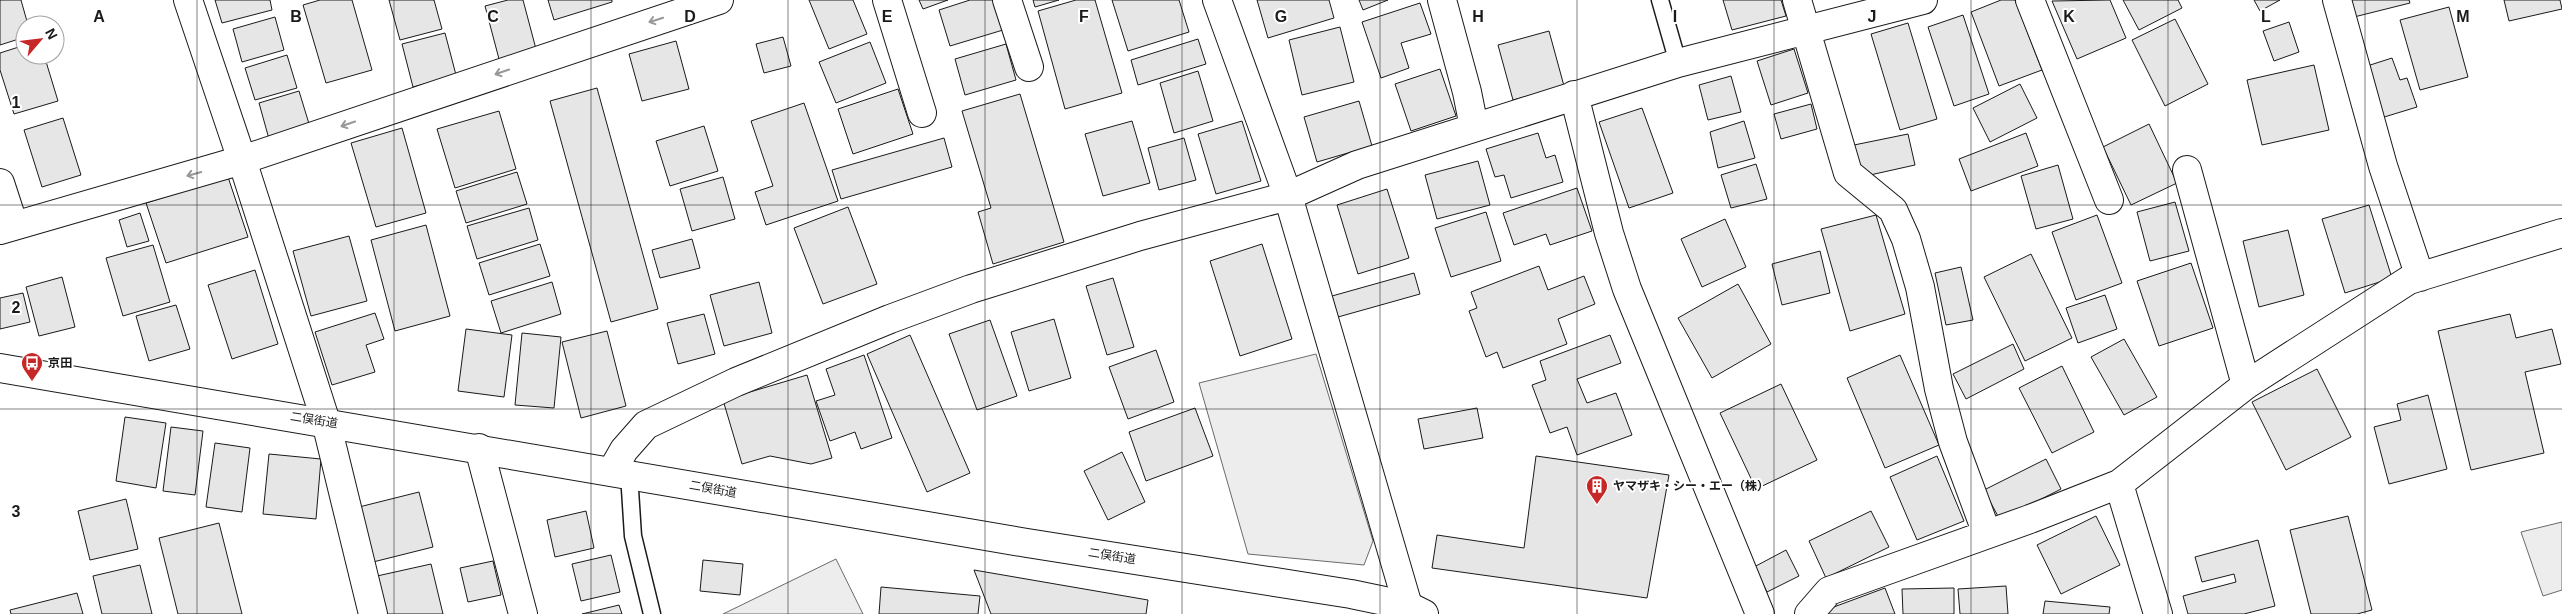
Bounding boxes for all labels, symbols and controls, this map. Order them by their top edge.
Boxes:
text: A [93,8,105,25]
text: B [290,8,302,25]
text: C [487,8,499,25]
text: D [684,8,696,25]
text: E [882,8,893,25]
text: F [1079,8,1089,25]
text: G [1275,8,1287,25]
text: H [1472,8,1484,25]
text: I [1673,8,1677,25]
text: J [1868,8,1876,25]
text: K [2063,8,2075,25]
text: L [2261,8,2271,25]
text: M [2456,8,2470,25]
north arrow [15,15,65,65]
one-way arrow [649,16,664,25]
text: N [42,26,61,42]
one-way arrow [495,68,510,77]
text: 1 [12,94,21,111]
one-way arrow [341,120,356,129]
one-way arrow [186,169,202,179]
text: 2 [12,299,21,316]
bus stop icon: 京田 [20,351,44,382]
place label: 京田 [48,356,72,370]
street label: 二俣街道 [289,409,339,431]
building icon: ヤマザキ・シー・エー（株） [1585,474,1609,505]
street label: 二俣街道 [688,478,738,500]
place label: ヤマザキ・シー・エー（株） [1613,479,1769,493]
text: 3 [12,503,21,520]
street label: 二俣街道 [1087,545,1137,567]

